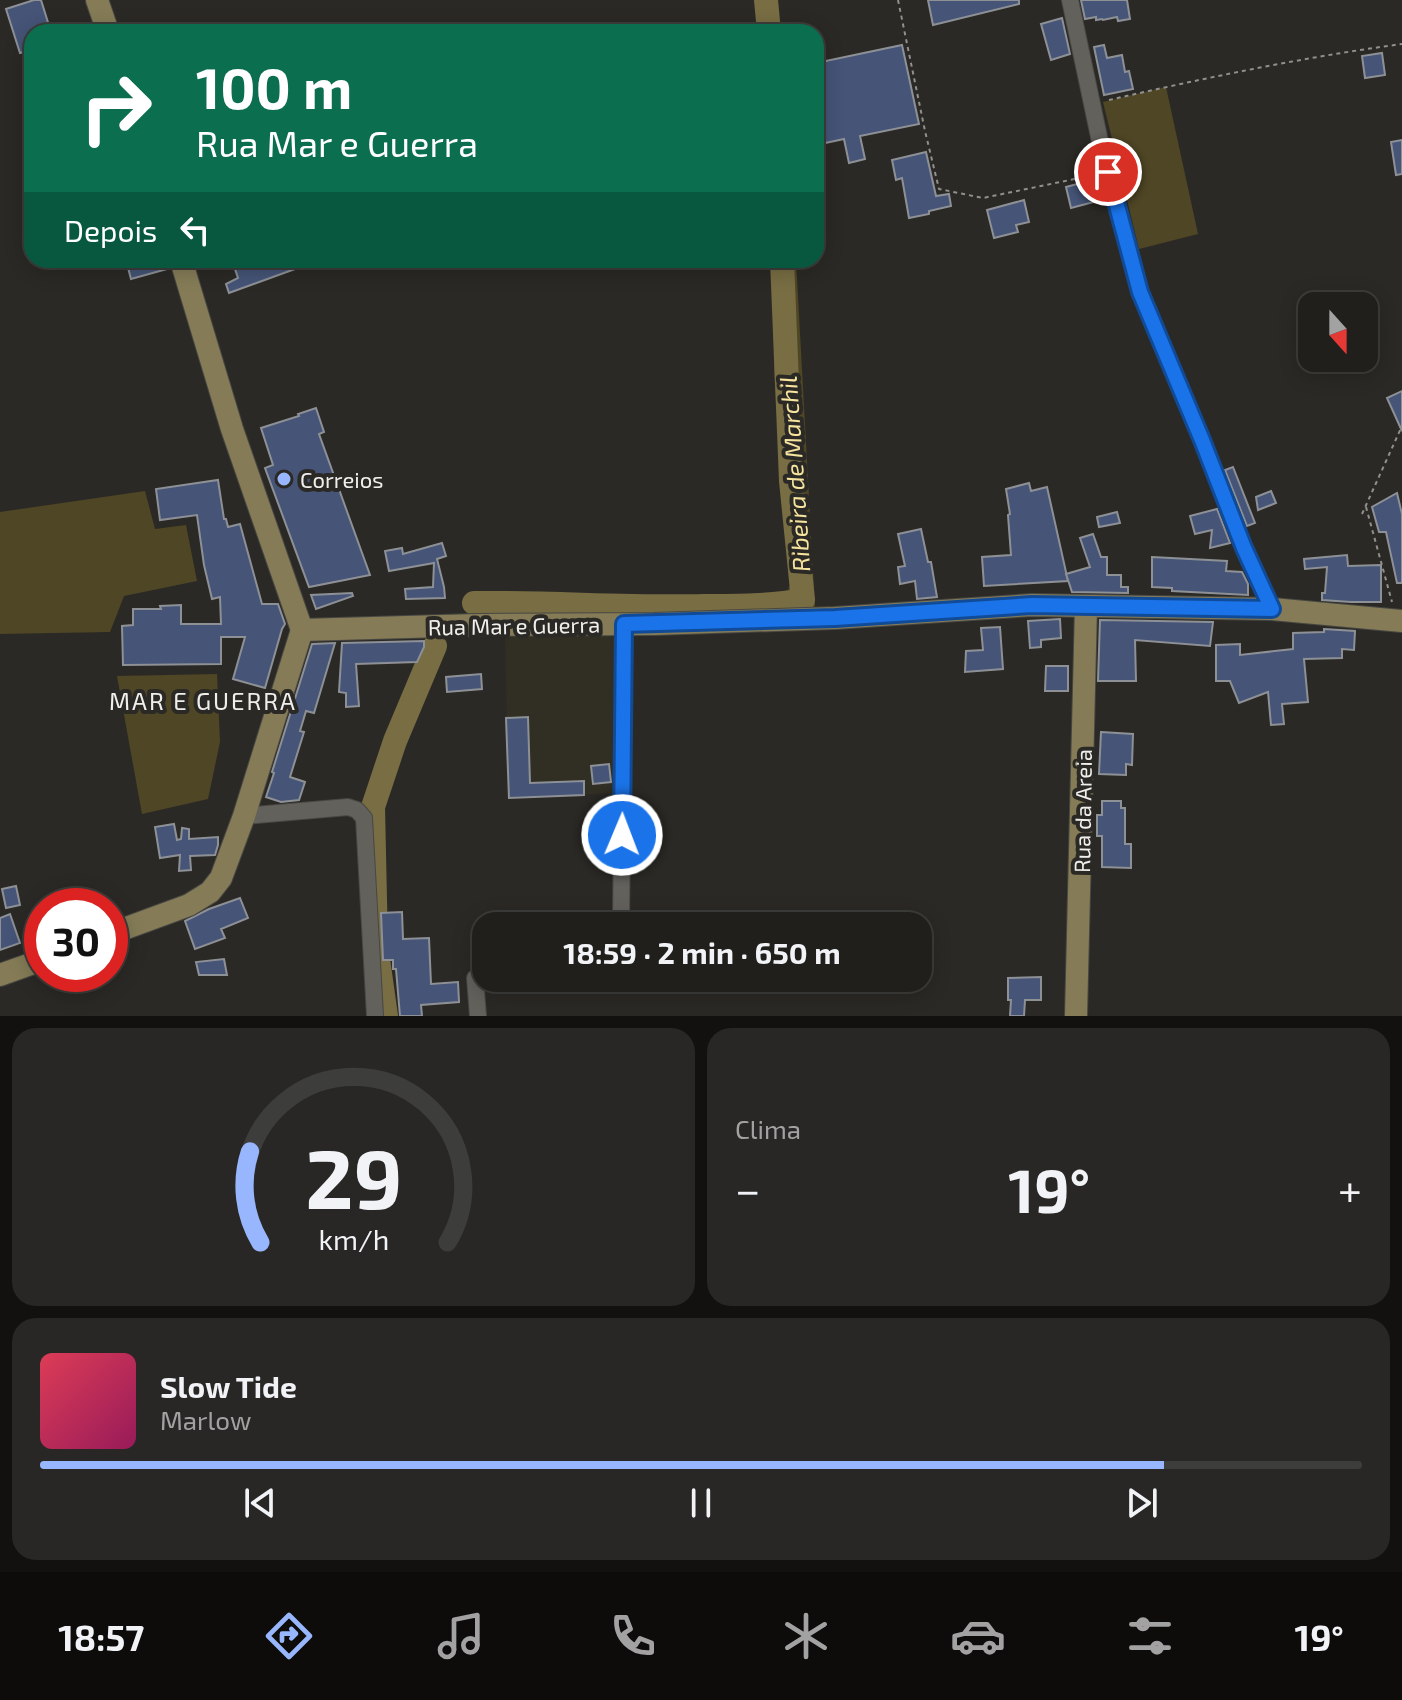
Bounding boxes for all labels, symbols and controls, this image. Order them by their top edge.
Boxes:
text: 100 m [196,53,352,120]
icon: right [64,56,168,160]
text: Rua Mar e Guerra [196,121,478,164]
pin [1074,138,1142,206]
icon: arrive [1086,150,1130,194]
icon: left [173,208,217,252]
text: Depois [64,212,157,248]
north arrow [1298,292,1378,372]
map controls [1298,292,1378,372]
water label: Ribeira de Marchil [773,375,815,573]
place label: Correios [300,466,383,492]
marker: Correios [275,470,293,488]
street label: Rua Mar e Guerra [428,610,600,640]
district label: MAR E GUERRA [109,686,297,715]
street label: Rua da Areia [1068,749,1096,873]
position arrow [580,793,664,877]
speed limit sign: 30 [24,888,128,992]
text: 18:59 · 2 min · 650 m [563,934,841,970]
text: Clima [735,1113,801,1144]
text: 29 [305,1126,402,1226]
text: 19° [1008,1153,1090,1225]
text: − [735,1162,761,1215]
text: + [1338,1162,1362,1215]
text: km/h [318,1221,389,1256]
text: Slow Tide [160,1368,297,1404]
text: Marlow [160,1404,251,1435]
icon: previous [238,1481,282,1525]
icon: pause [679,1481,723,1525]
icon: next [1120,1481,1164,1525]
icon: directions [261,1608,317,1664]
icon: music [433,1608,489,1664]
icon: phone [605,1608,661,1664]
icon: climate [778,1608,834,1664]
icon: car [950,1608,1006,1664]
icon: filters [1122,1608,1178,1664]
text: 18:57 [58,1615,144,1658]
text: 19° [1295,1615,1344,1658]

